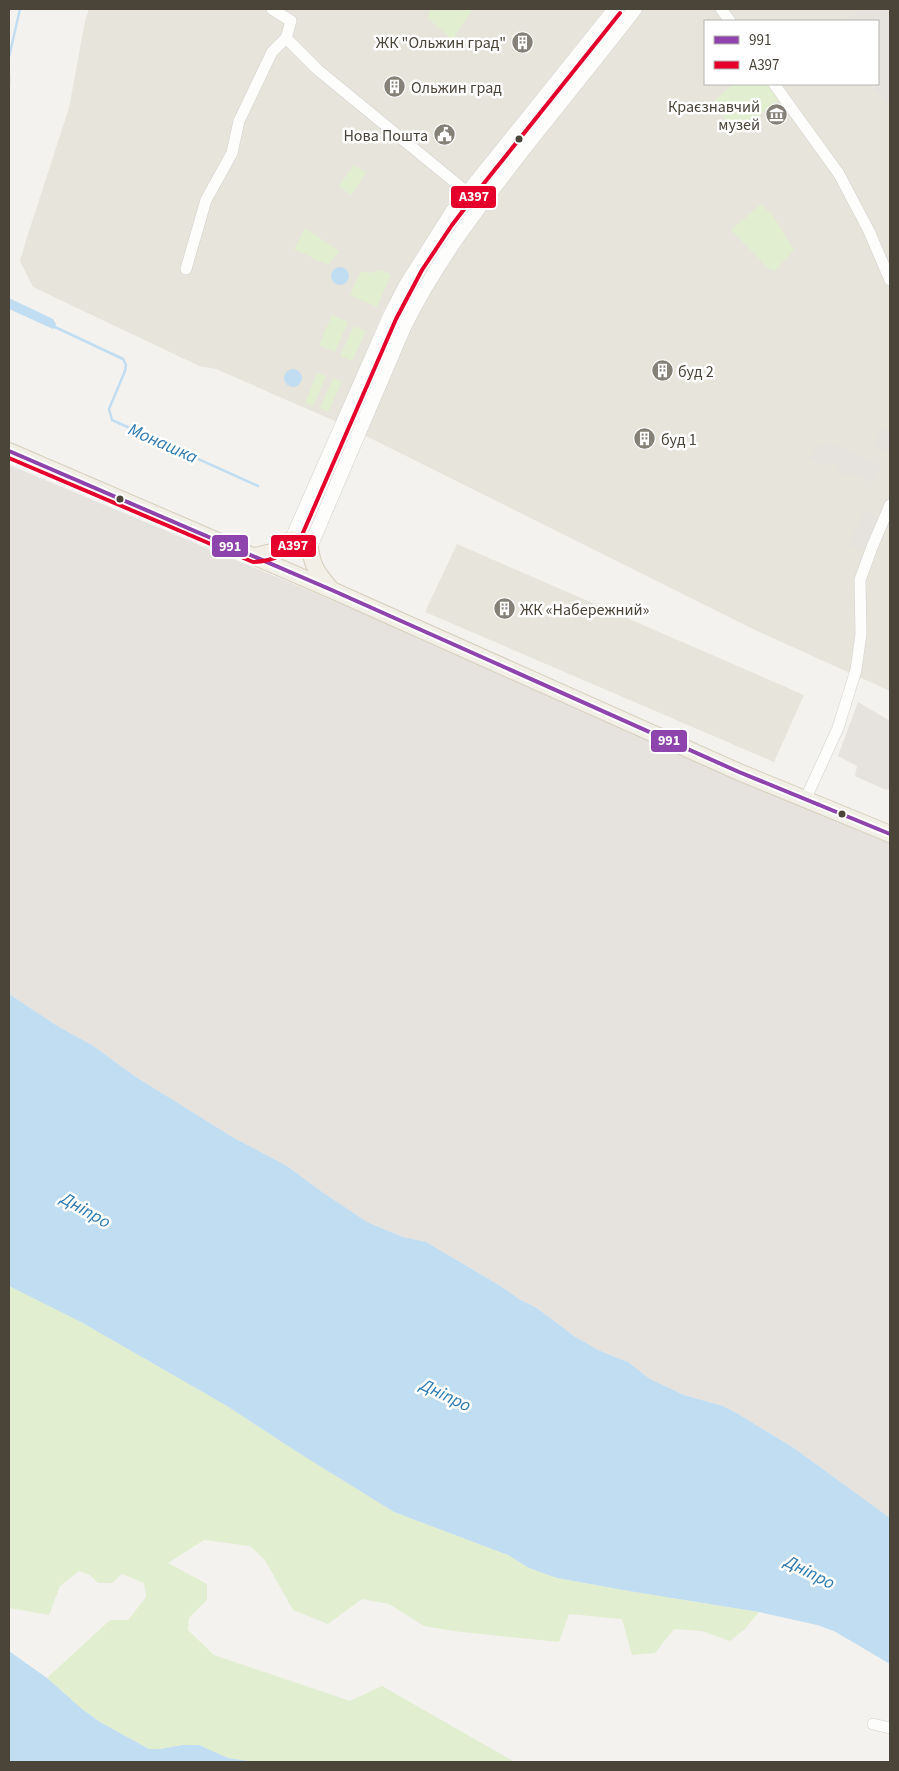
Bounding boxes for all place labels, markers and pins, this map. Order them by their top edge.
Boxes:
building icon: ЖК "Ольжин град" [510,30,534,54]
place label: ЖК "Ольжин град" [376,32,506,54]
building icon: Ольжин град [383,75,407,99]
place label: Ольжин град [411,77,502,99]
place label: Краєзнавчий музей [668,96,760,136]
museum icon: Краєзнавчий музей [764,103,788,127]
public building icon: Нова Пошта [432,123,456,147]
place label: Нова Пошта [343,125,428,147]
unlabelled marker [514,134,524,144]
building icon: буд 2 [650,359,674,383]
place label: буд 2 [678,361,714,383]
building icon: буд 1 [633,427,657,451]
place label: буд 1 [661,429,697,451]
unlabelled marker [115,494,125,504]
building icon: ЖК «Набережний» [492,597,516,621]
place label: ЖК «Набережний» [520,599,650,621]
unlabelled marker [837,809,847,819]

